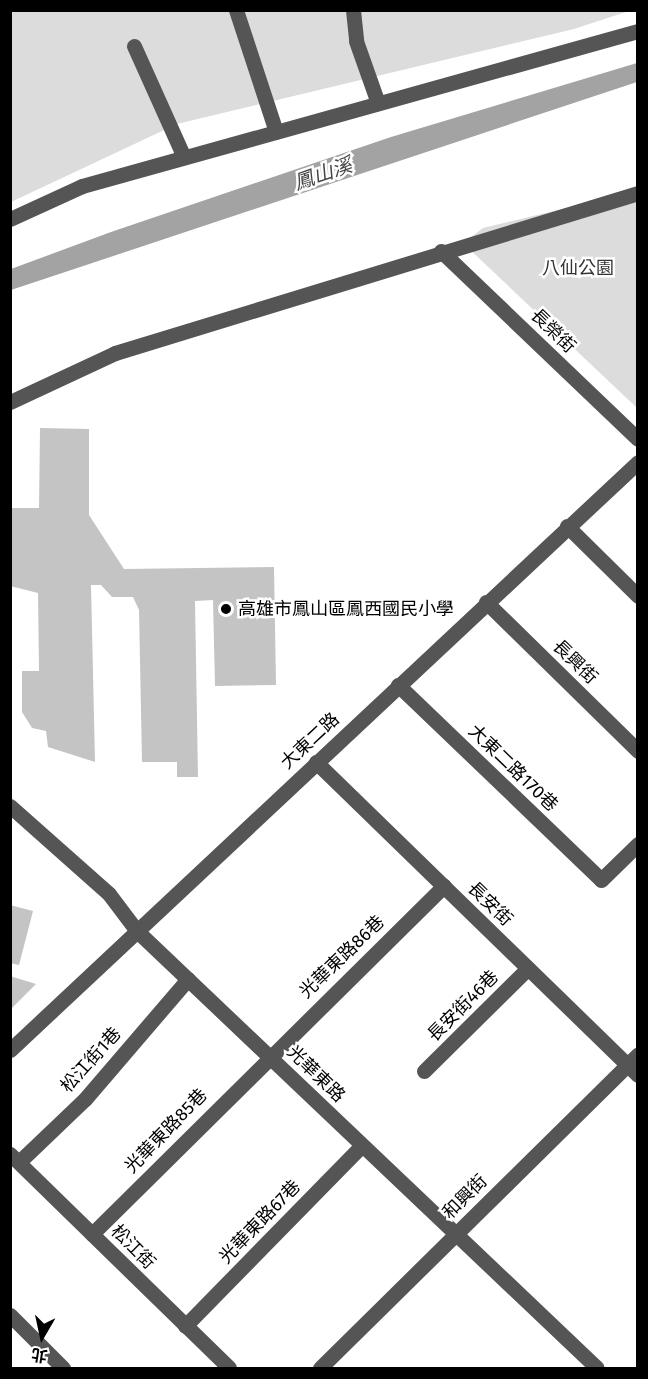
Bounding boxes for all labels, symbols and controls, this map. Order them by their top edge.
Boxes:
water label: 鳳山溪 [291,153,355,195]
park label: 八仙公園 [542,257,614,279]
street label: 長榮街 [526,304,580,358]
place label: 高雄市鳳山區鳳西國民小學 [238,598,454,620]
marker: 高雄市鳳山區鳳西國民小學 [219,602,233,616]
street label: 長興街 [548,635,602,689]
street label: 大東二路 [276,709,344,773]
street label: 大東二路170巷 [464,720,562,816]
street label: 長安街 [463,877,517,931]
street label: 光華東路86巷 [295,911,389,1003]
street label: 長安街46巷 [423,966,503,1046]
street label: 松江街1巷 [56,1023,126,1097]
street label: 光華東路 [283,1041,349,1107]
street label: 光華東路85巷 [120,1084,212,1178]
street label: 和興街 [438,1170,492,1224]
street label: 光華東路67巷 [215,1176,305,1268]
street label: 松江街 [106,1220,160,1274]
north arrow [12,1307,72,1367]
text: 北 [30,1345,49,1366]

